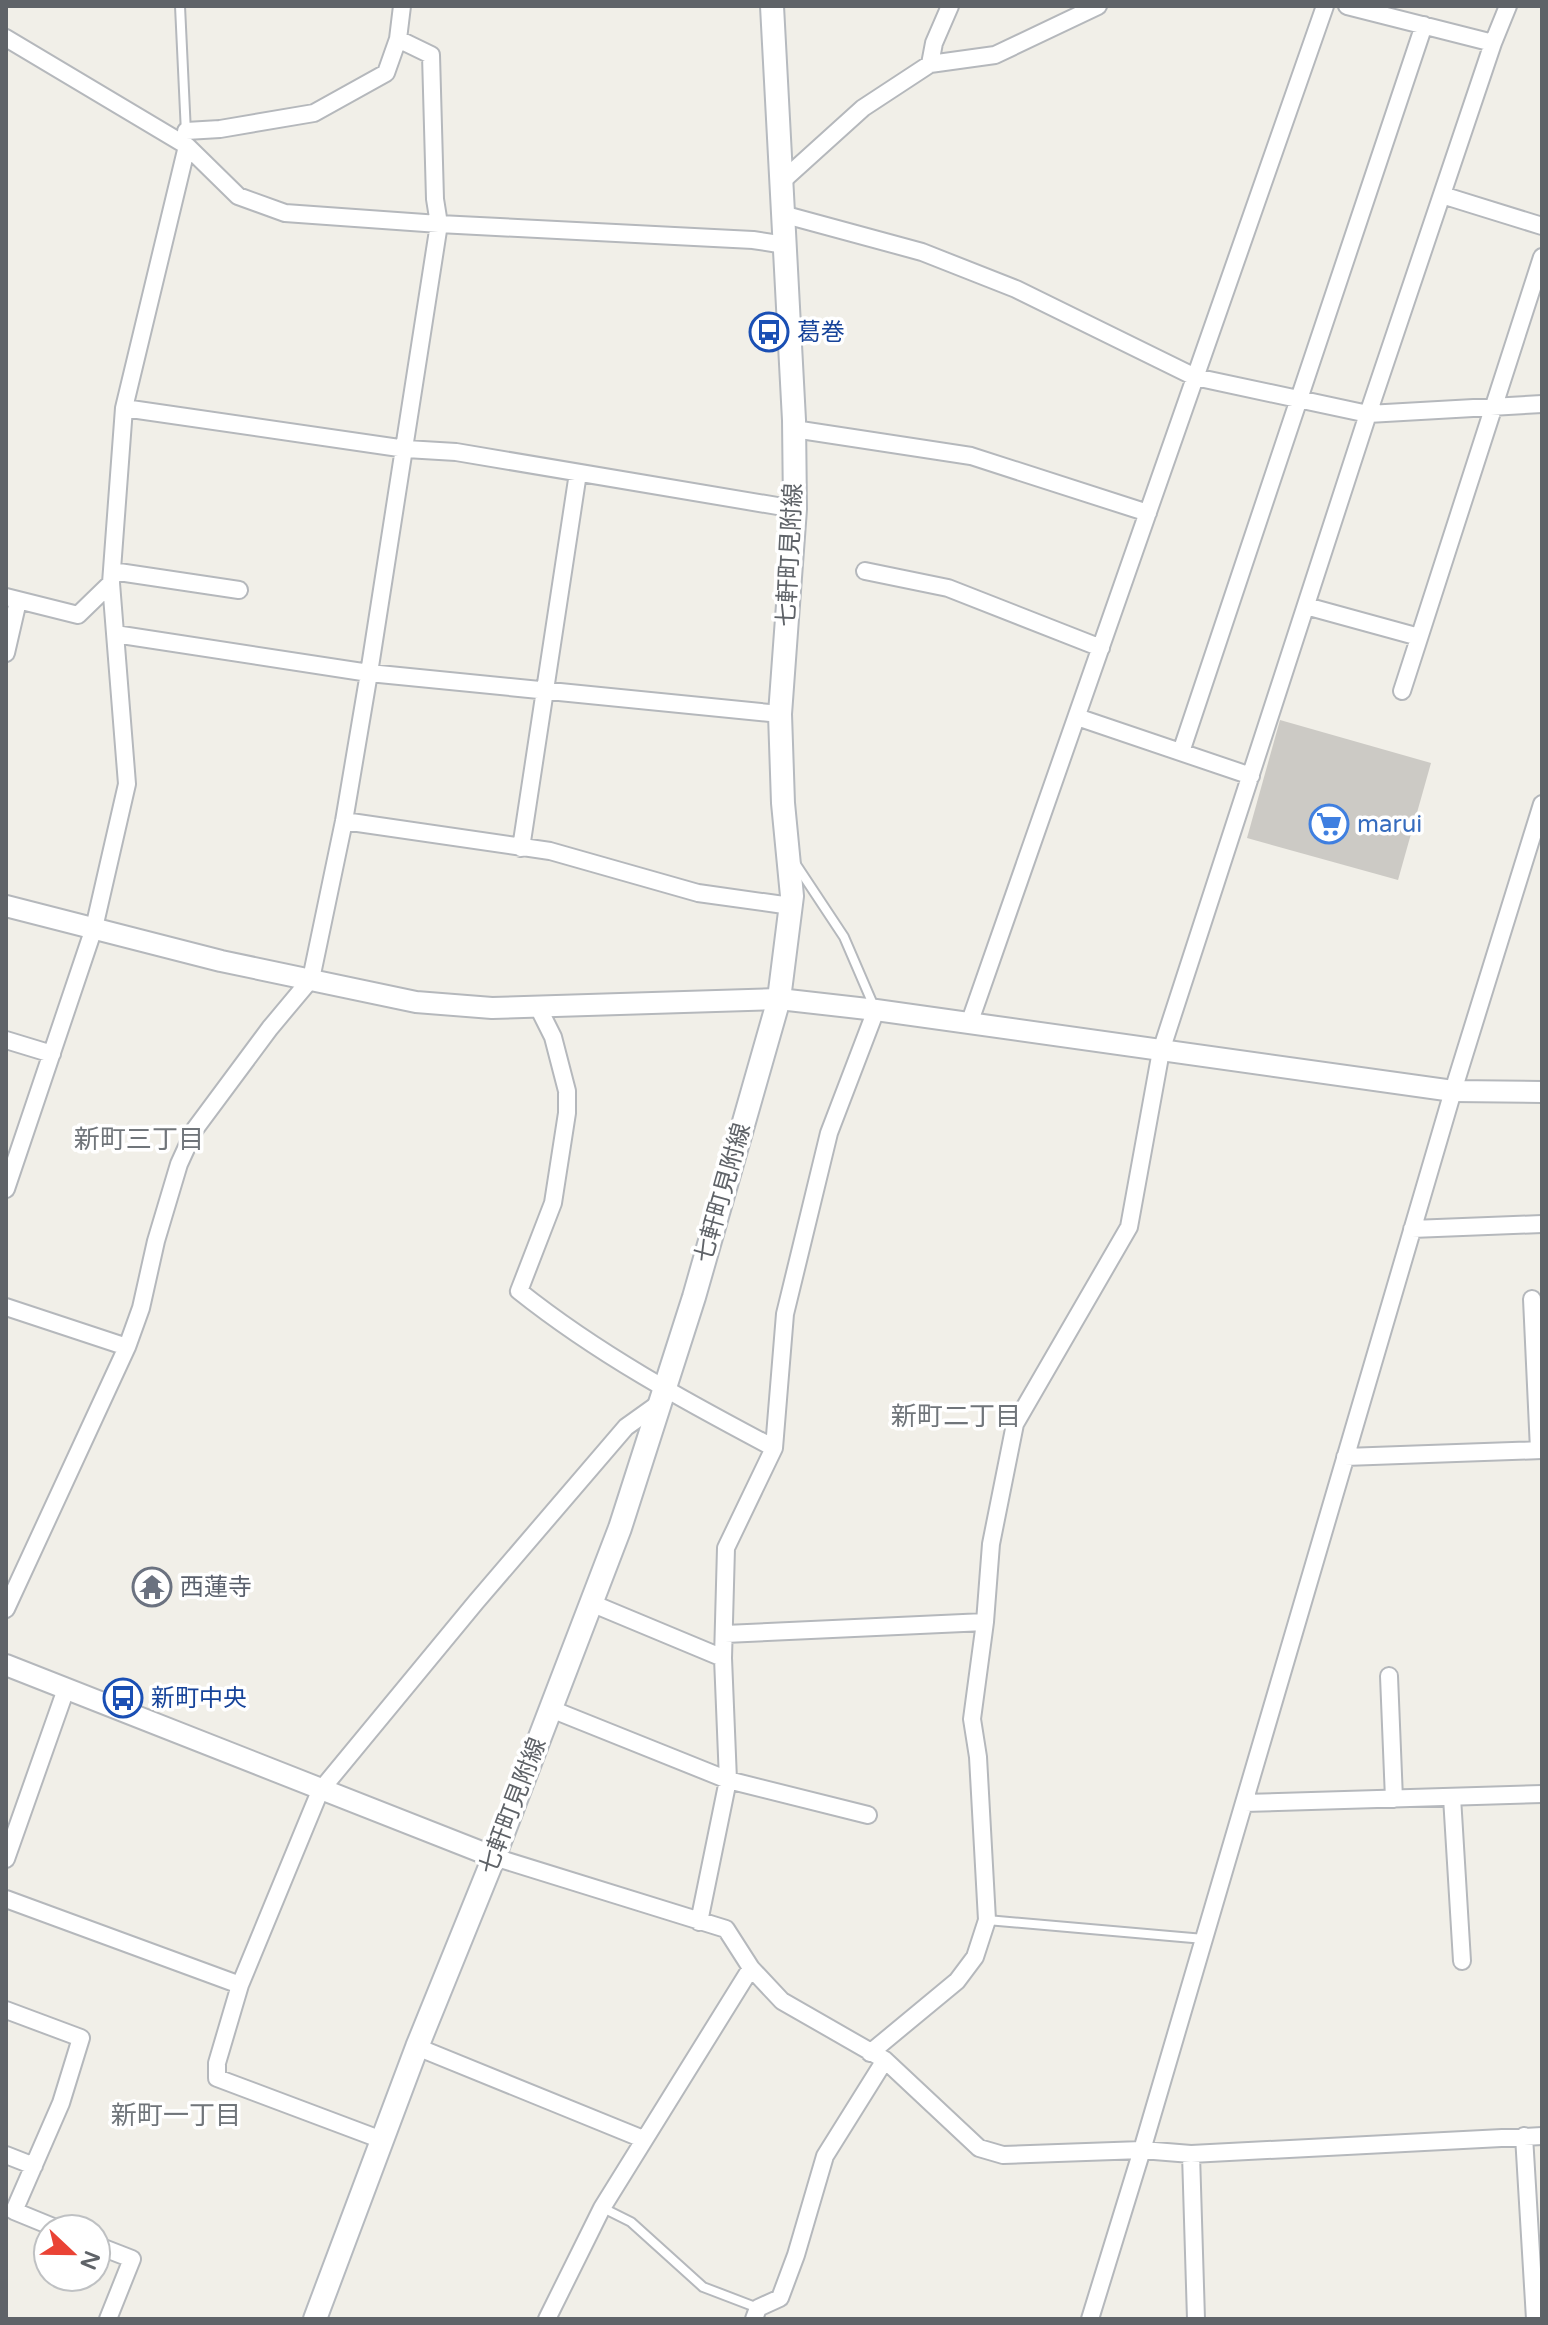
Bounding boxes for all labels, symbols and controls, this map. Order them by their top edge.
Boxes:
bus stop icon: 葛巻 [748,311,790,353]
place label: 葛巻 [797,318,845,347]
street label: 七軒町見附線 [772,482,808,628]
supermarket icon: marui [1308,803,1350,845]
place label: marui [1357,810,1422,839]
street label: 七軒町見附線 [689,1120,757,1266]
district label: 新町三丁目 [74,1124,204,1155]
district label: 新町二丁目 [891,1401,1021,1432]
temple icon: 西蓮寺 [131,1566,173,1608]
place label: 西蓮寺 [180,1573,252,1602]
bus stop icon: 新町中央 [102,1677,144,1719]
place label: 新町中央 [151,1684,247,1713]
street label: 七軒町見附線 [474,1734,552,1878]
district label: 新町一丁目 [111,2100,241,2131]
north arrow [32,2213,112,2293]
text: N [74,2247,105,2273]

